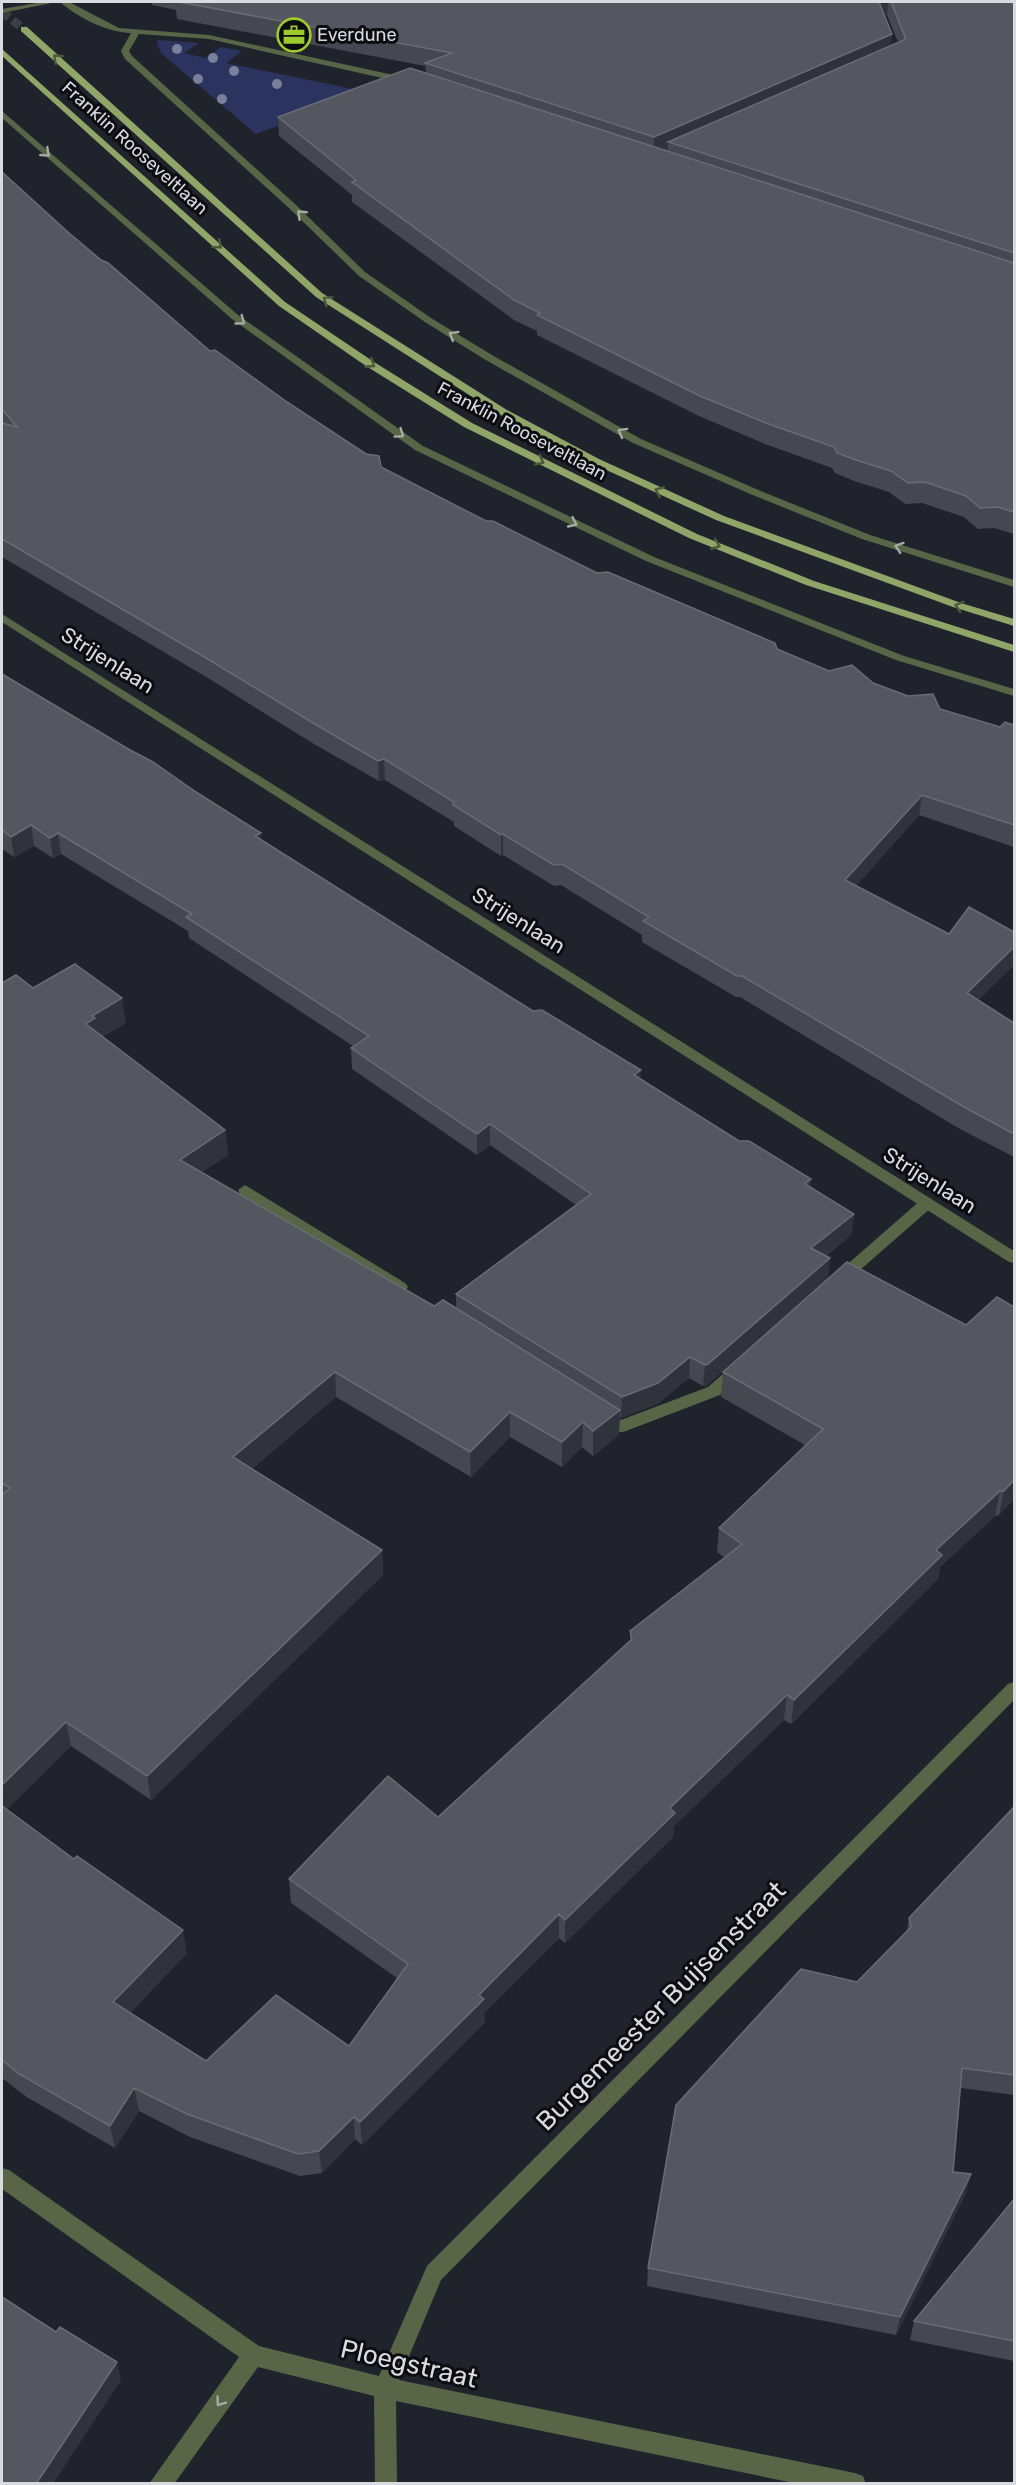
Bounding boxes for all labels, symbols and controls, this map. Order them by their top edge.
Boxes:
office icon: Everdune [276,17,312,53]
place label: Everdune [317,24,397,46]
one-way arrow [53,54,63,65]
street label: Franklin Rooseveltlaan [58,77,212,219]
one-way arrow [39,145,50,156]
one-way arrow [297,211,308,222]
one-way arrow [211,238,221,249]
one-way arrow [322,296,333,307]
one-way arrow [234,314,245,325]
one-way arrow [449,331,459,343]
one-way arrow [365,357,375,369]
street label: Franklin Rooseveltlaan [434,377,610,485]
one-way arrow [393,427,404,438]
one-way arrow [618,428,628,440]
one-way arrow [534,454,545,466]
one-way arrow [655,486,666,498]
one-way arrow [567,515,578,527]
one-way arrow [710,538,721,550]
one-way arrow [894,542,905,555]
one-way arrow [954,600,965,613]
street label: Strijenlaan [57,622,159,698]
street label: Strijenlaan [468,882,570,958]
street label: Strijenlaan [879,1142,981,1218]
street label: Burgemeester Buijsenstraat [530,1875,792,2137]
street label: Ploegstraat [337,2333,481,2395]
one-way arrow [216,2395,227,2406]

